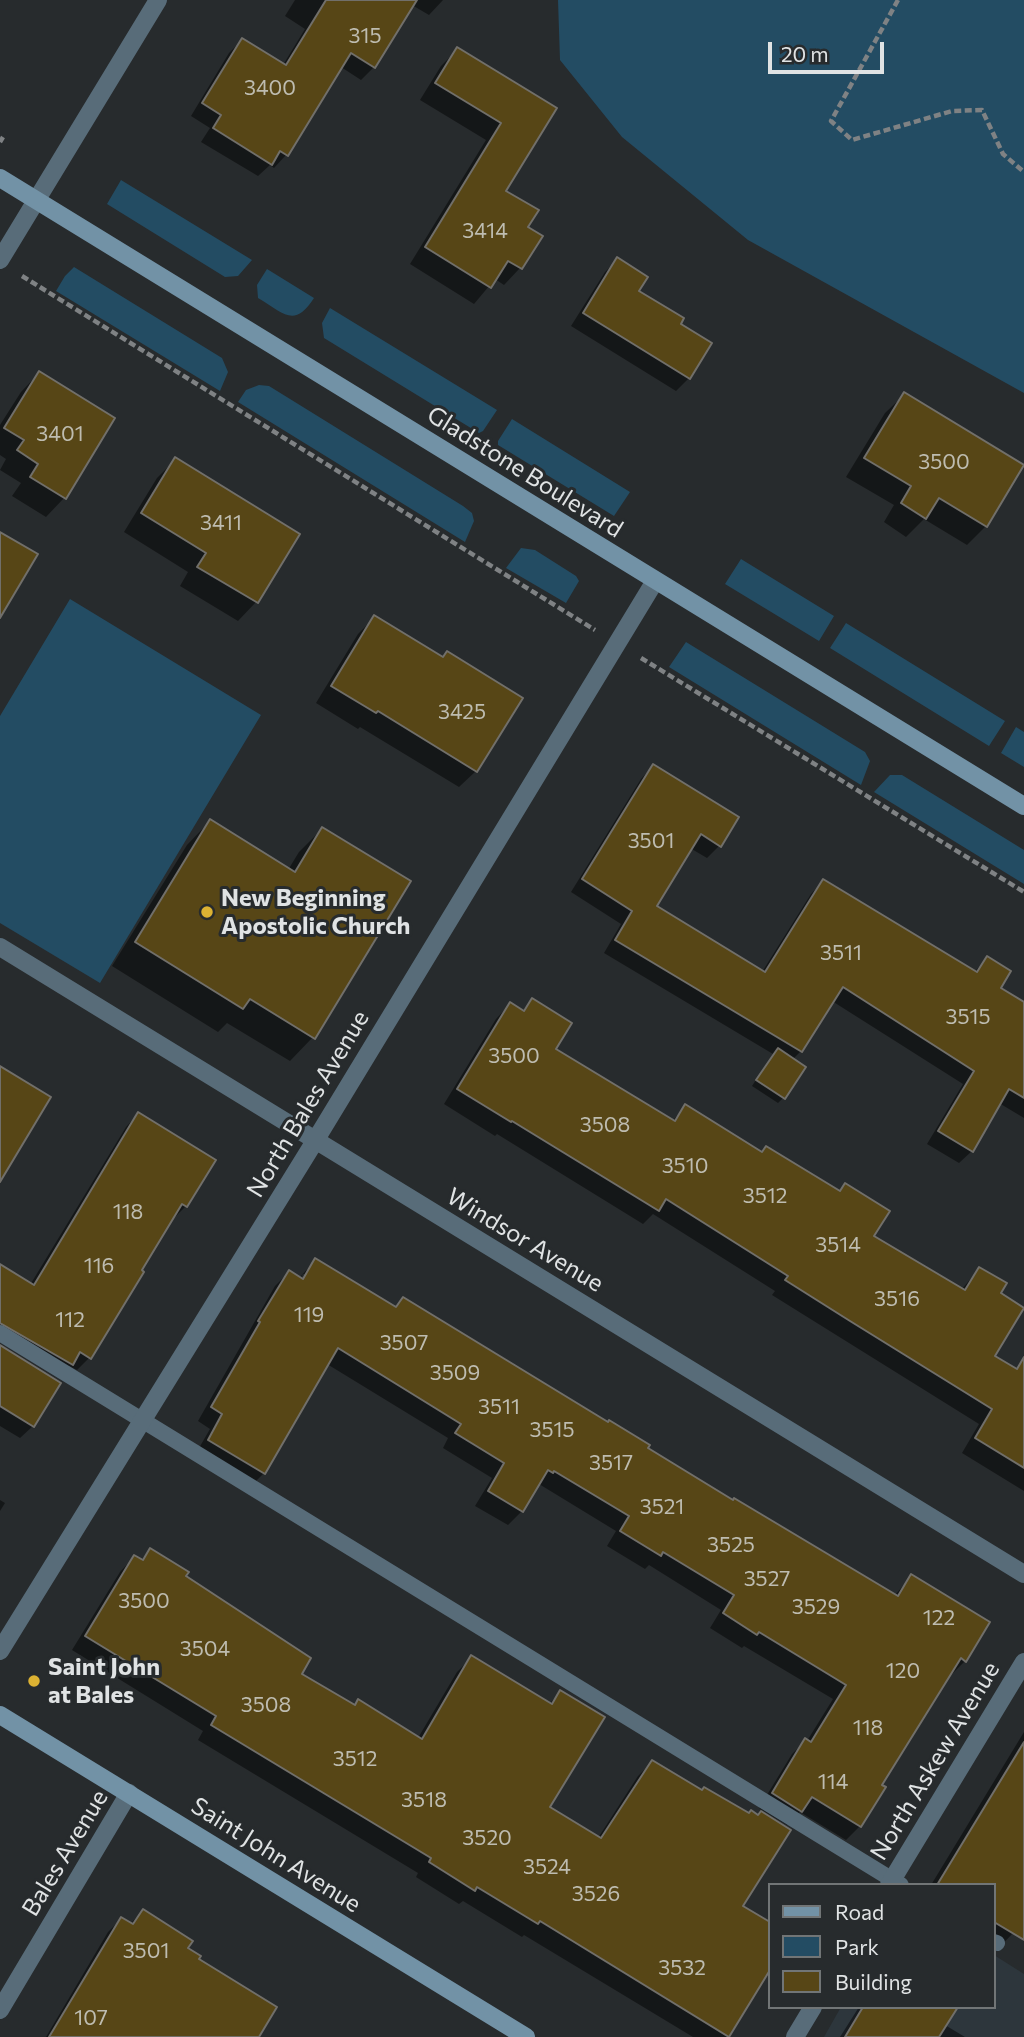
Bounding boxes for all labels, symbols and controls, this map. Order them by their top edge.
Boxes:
house number: 315 [348,23,382,49]
scale bar [772,28,888,72]
text: 20 m [781,41,829,66]
house number: 3400 [244,75,296,101]
house number: 3414 [462,218,508,244]
street label: Gladstone Boulevard [422,400,628,544]
house number: 3401 [36,421,84,447]
house number: 3500 [918,449,970,475]
house number: 3411 [200,510,242,536]
house number: 3425 [438,699,486,725]
house number: 3501 [628,828,674,854]
place label: New Beginning Apostolic Church [221,884,410,940]
marker: New Beginning Apostolic Church [199,904,215,920]
house number: 3511 [820,940,862,966]
house number: 3515 [945,1004,991,1030]
street label: North Bales Avenue [241,1005,375,1203]
house number: 3500 [488,1043,540,1069]
house number: 3508 [580,1112,630,1138]
house number: 3510 [662,1153,708,1179]
street label: Windsor Avenue [441,1182,609,1298]
house number: 3512 [743,1183,787,1209]
house number: 118 [113,1199,143,1225]
house number: 3514 [815,1232,861,1258]
house number: 116 [84,1253,114,1279]
house number: 3516 [874,1286,920,1312]
house number: 119 [294,1302,324,1328]
house number: 112 [55,1307,85,1333]
house number: 3507 [380,1330,428,1356]
house number: 3509 [430,1360,480,1386]
house number: 3511 [478,1394,520,1420]
house number: 3515 [529,1417,575,1443]
house number: 3517 [589,1450,633,1476]
house number: 3521 [640,1494,684,1520]
house number: 3525 [707,1532,755,1558]
house number: 3527 [744,1566,790,1592]
house number: 3500 [118,1588,170,1614]
house number: 3529 [792,1594,840,1620]
house number: 122 [923,1605,955,1631]
house number: 3504 [180,1636,230,1662]
place label: Saint John at Bales [48,1653,160,1709]
street label: North Askew Avenue [864,1657,1006,1865]
house number: 120 [886,1658,920,1684]
marker: Saint John at Bales [26,1673,42,1689]
house number: 3508 [241,1692,291,1718]
house number: 118 [853,1715,883,1741]
house number: 3512 [333,1746,377,1772]
house number: 114 [818,1769,848,1795]
street label: Bales Avenue [16,1785,114,1921]
house number: 3518 [401,1787,447,1813]
street label: Saint John Avenue [186,1791,366,1919]
house number: 3520 [462,1825,512,1851]
house number: 3524 [523,1854,571,1880]
house number: 3526 [572,1881,620,1907]
legend [768,1883,996,2009]
text: Road [835,1899,884,1924]
text: Park [835,1934,879,1959]
house number: 3501 [123,1938,169,1964]
house number: 3532 [658,1955,706,1981]
text: Building [835,1969,912,1994]
house number: 107 [74,2005,108,2031]

